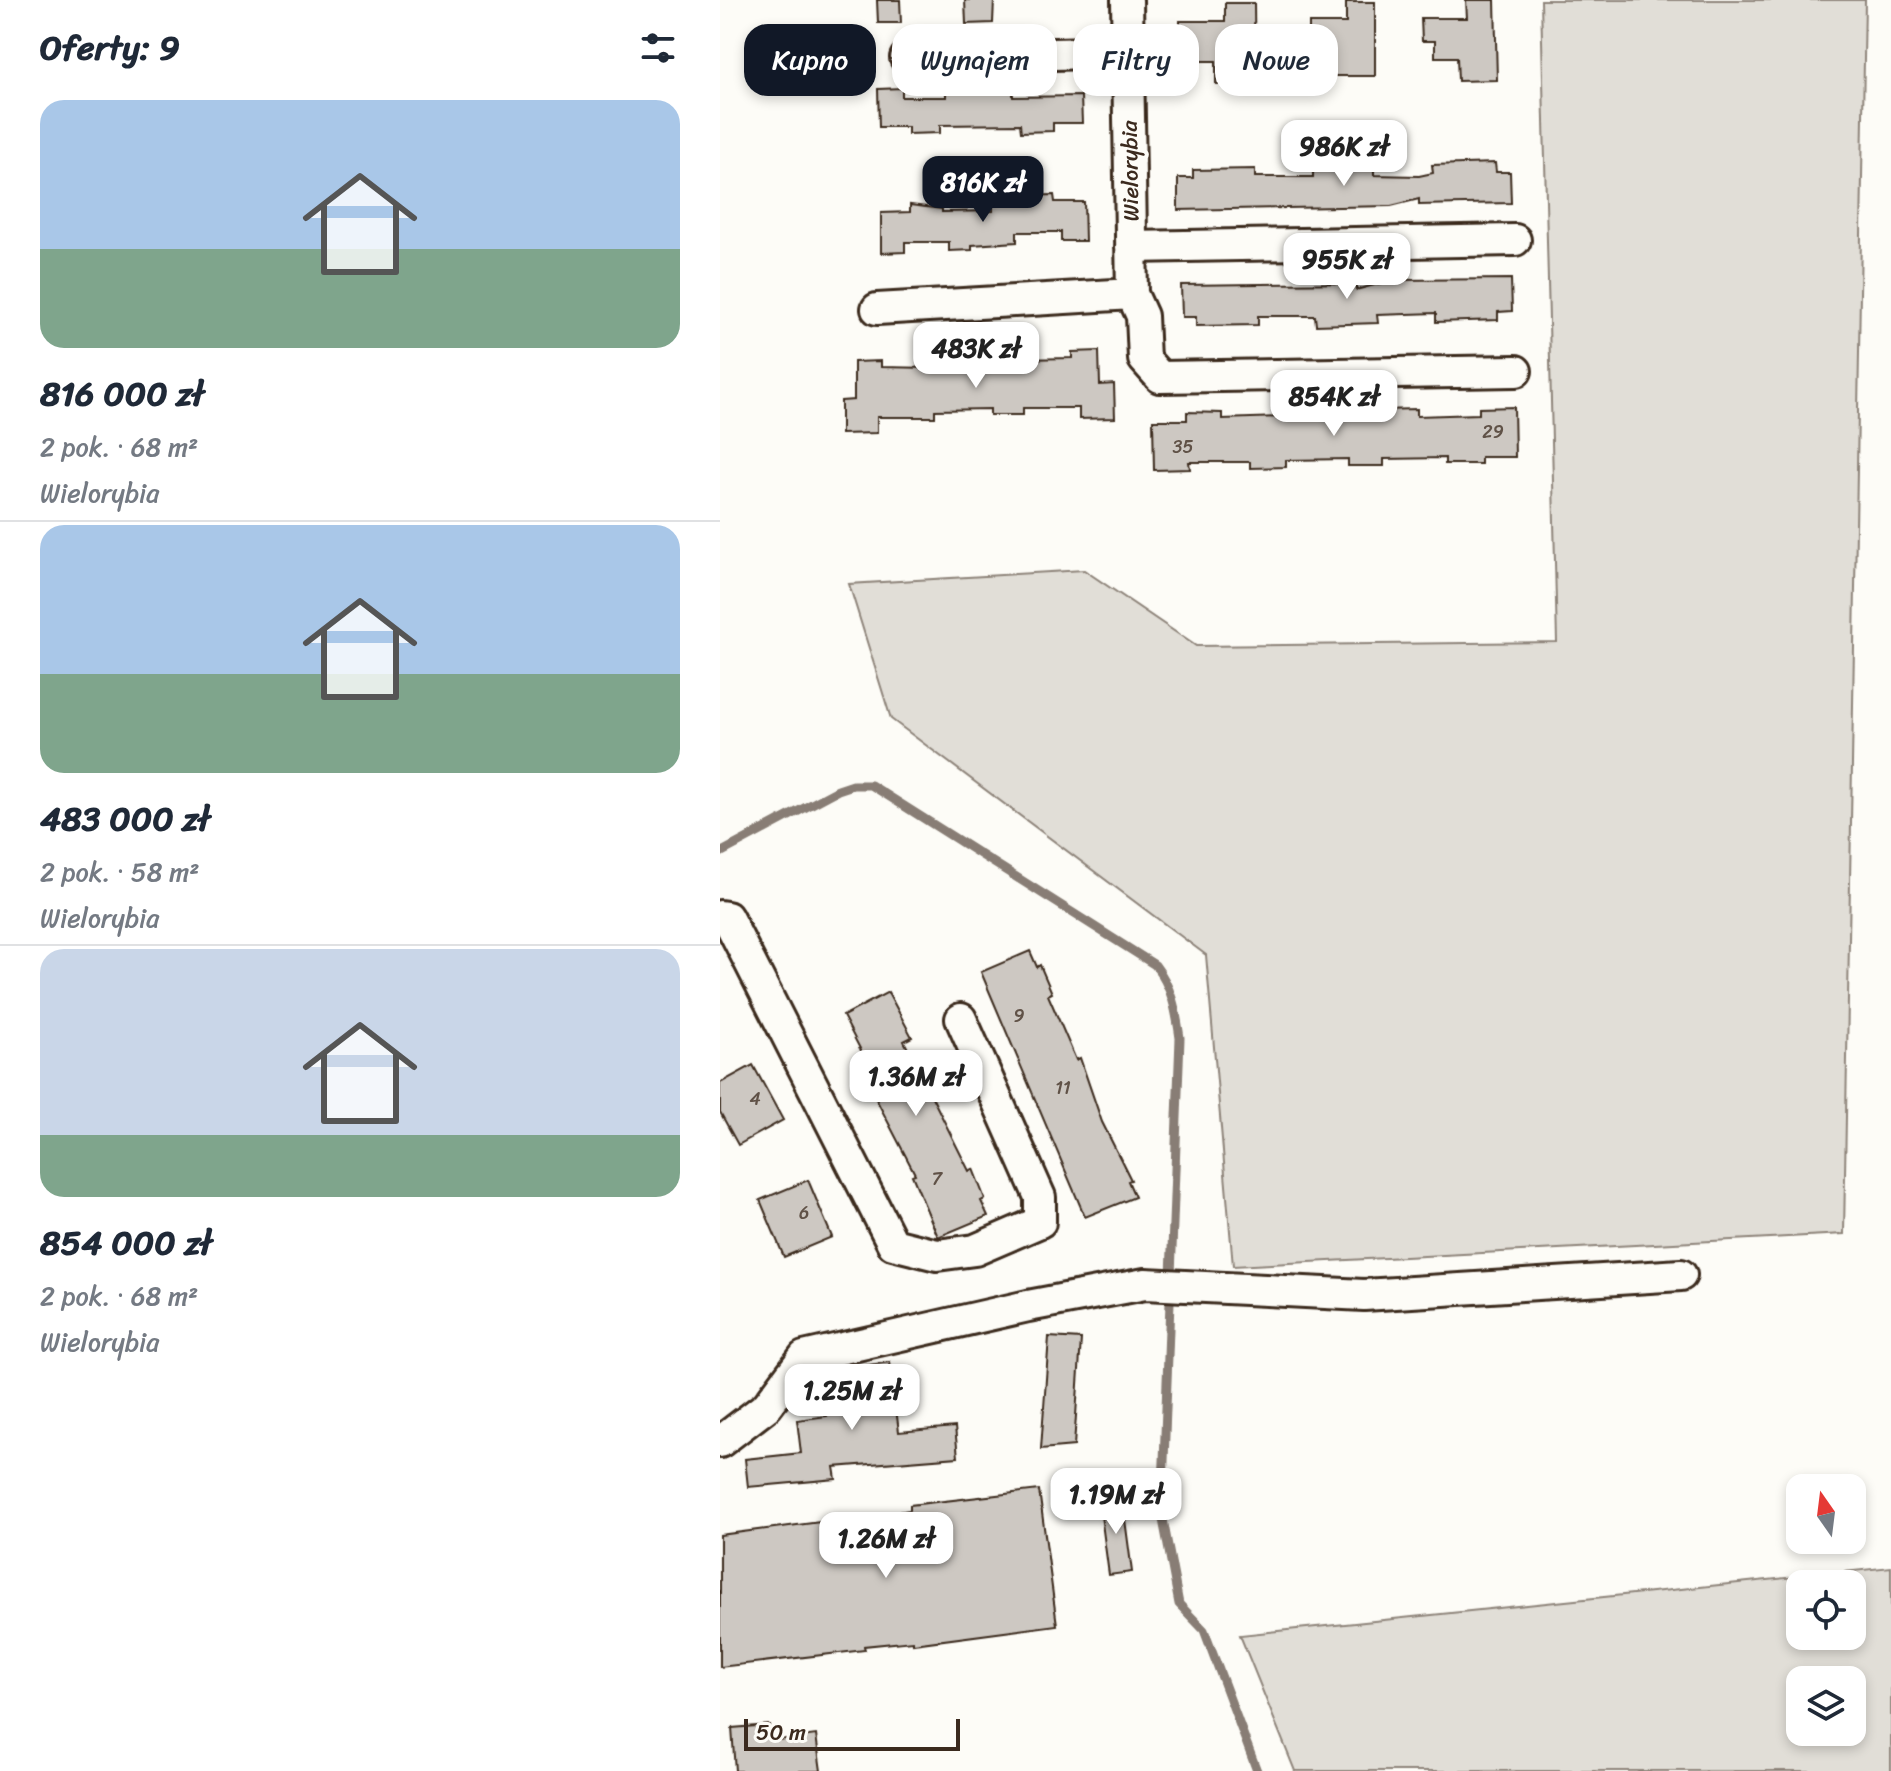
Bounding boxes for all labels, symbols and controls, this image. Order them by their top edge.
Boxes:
text: Oferty: 9 [40,18,180,78]
chip: Kupno [744,24,876,96]
chip: Wynajem [892,24,1057,96]
chip: Filtry [1073,24,1199,96]
chip: Nowe [1215,24,1338,96]
icon: filters [636,26,680,70]
street label: Wielorybia [1110,119,1150,222]
pin: 986K zł [1270,120,1418,188]
text: 986K zł [1299,123,1389,169]
icon: home [288,152,432,296]
pin: 816K zł [909,156,1057,224]
text: 816K zł [940,159,1026,205]
pin: 955K zł [1273,233,1421,301]
text: 955K zł [1301,236,1393,282]
pin: 483K zł [902,322,1050,390]
text: 483K zł [931,325,1021,371]
text: 816 000 zł [40,364,204,424]
pin: 854K zł [1260,370,1408,438]
text: 854K zł [1288,373,1380,419]
house number: 29 [1482,416,1504,448]
text: 2 pok. · 68 m² [40,424,198,470]
house number: 35 [1173,431,1193,463]
text: Wielorybia [40,470,159,516]
icon: home [288,577,432,721]
text: 483 000 zł [40,789,210,849]
text: 2 pok. · 58 m² [40,849,199,895]
text: Wielorybia [40,895,159,941]
house number: 9 [1013,1000,1025,1032]
icon: home [288,1001,432,1145]
pin: 1.36M zł [833,1050,999,1118]
text: 1.36M zł [868,1053,964,1099]
house number: 11 [1055,1072,1071,1104]
house number: 4 [749,1083,761,1115]
house number: 7 [932,1163,944,1195]
house number: 6 [799,1197,809,1229]
text: 854 000 zł [40,1213,212,1273]
text: 2 pok. · 68 m² [40,1273,198,1319]
text: Wielorybia [40,1319,159,1365]
pin: 1.25M zł [769,1364,935,1432]
text: 1.25M zł [803,1367,901,1413]
pin: 1.19M zł [1033,1468,1199,1536]
text: 1.19M zł [1069,1471,1163,1517]
north arrow [1786,1474,1866,1554]
map controls [1786,1474,1866,1746]
pin: 1.26M zł [803,1512,969,1580]
text: 1.26M zł [837,1515,935,1561]
button: locate [1786,1570,1866,1650]
button: layers [1786,1666,1866,1746]
text: 50 m [756,1713,806,1752]
scale bar [744,1715,960,1751]

